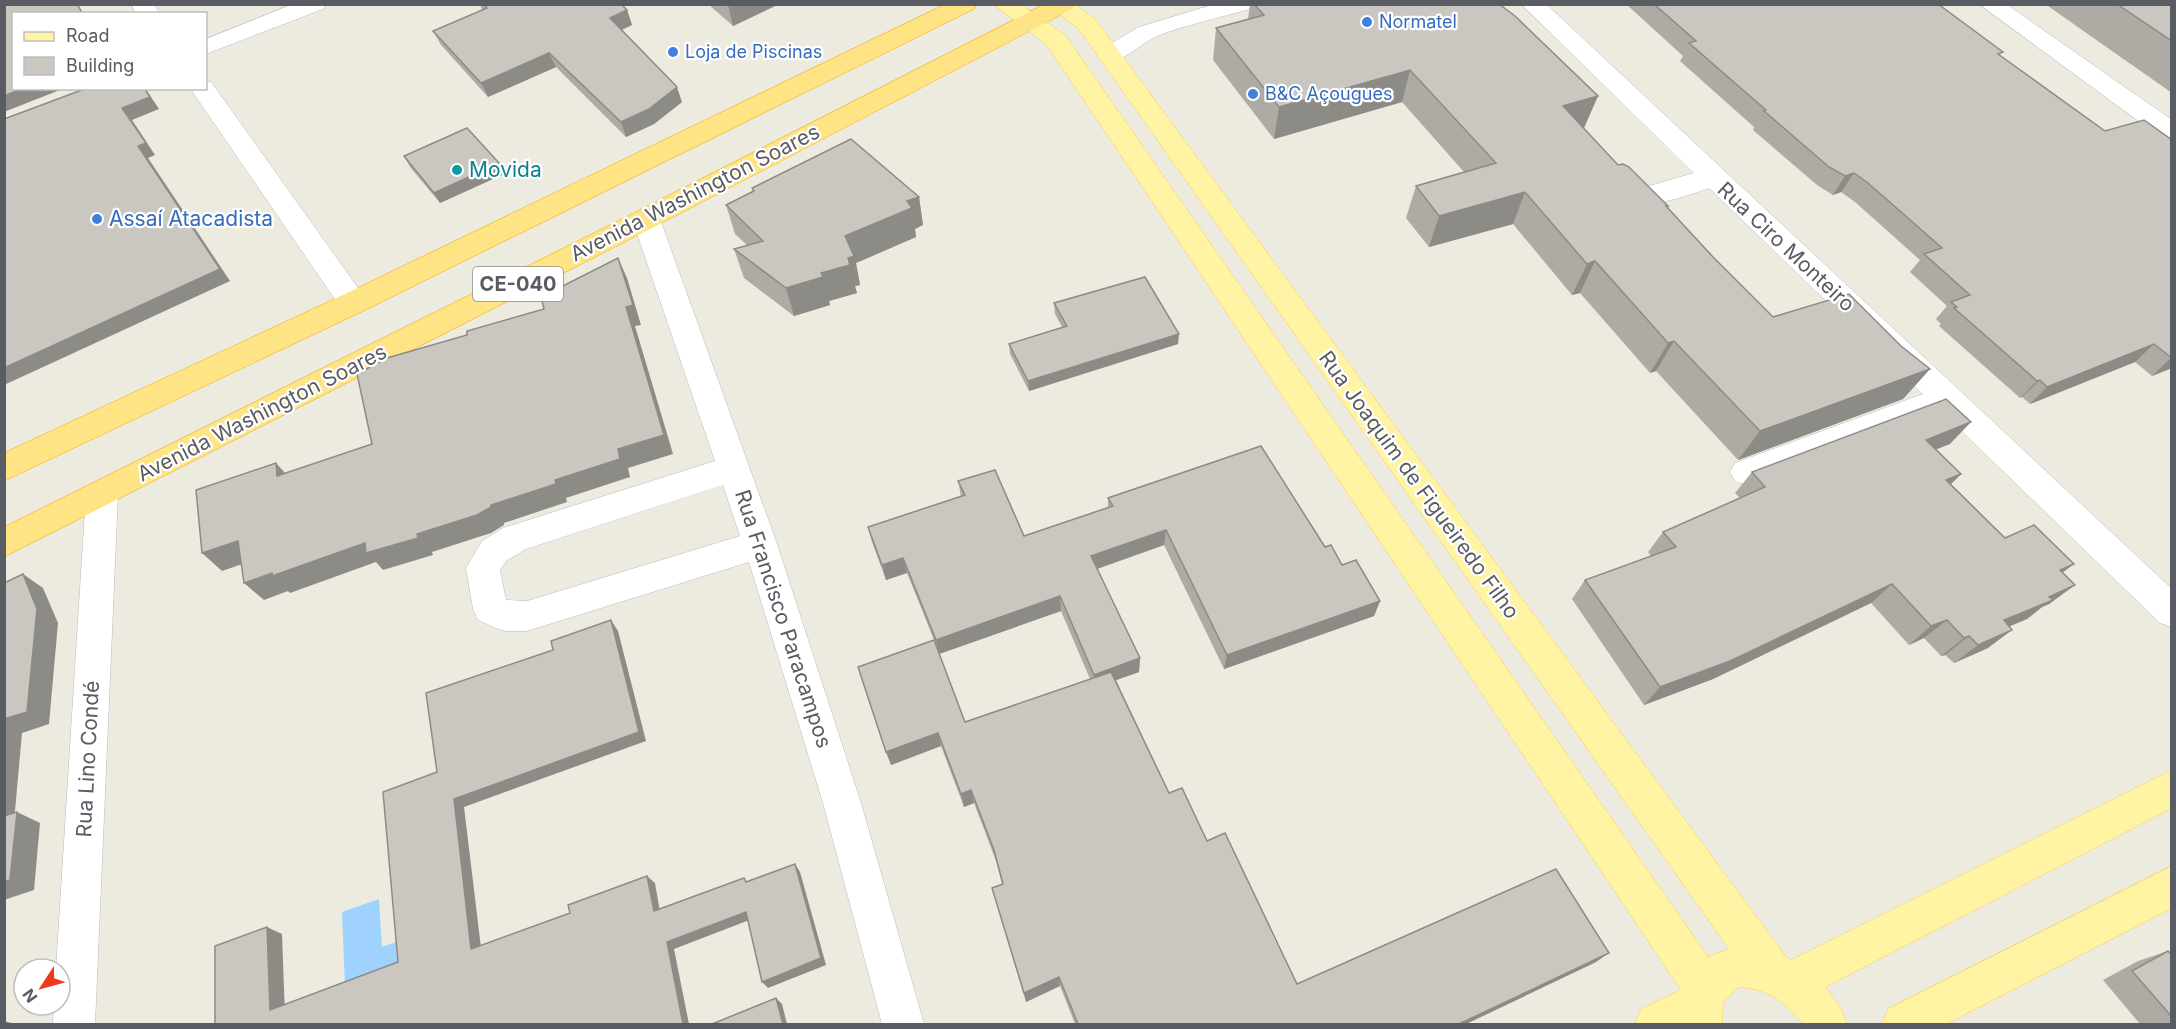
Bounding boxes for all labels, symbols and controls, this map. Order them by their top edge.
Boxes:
place label: Normatel [1379,11,1457,32]
legend [12,12,207,90]
marker: Normatel [1360,15,1374,29]
text: Road [66,25,109,46]
place label: Loja de Piscinas [685,41,822,62]
marker: Loja de Piscinas [666,45,680,59]
text: Building [66,55,134,76]
place label: B&C Açougues [1265,83,1392,104]
marker: B&C Açougues [1246,87,1260,101]
street label: Avenida Washington Soares [566,119,824,266]
place label: Movida [469,157,542,182]
marker: Movida [450,163,464,177]
street label: Rua Ciro Monteiro [1713,177,1860,317]
place label: Assaí Atacadista [109,206,273,231]
marker: Assaí Atacadista [90,212,104,226]
road number: CE-040 [473,267,563,301]
street label: Avenida Washington Soares [133,339,391,486]
street label: Rua Joaquim de Figueiredo Filho [1314,346,1525,623]
street label: Rua Francisco Paracampos [730,487,837,751]
street label: Rua Lino Condé [71,680,104,838]
north arrow [12,957,72,1017]
text: N [18,985,42,1007]

